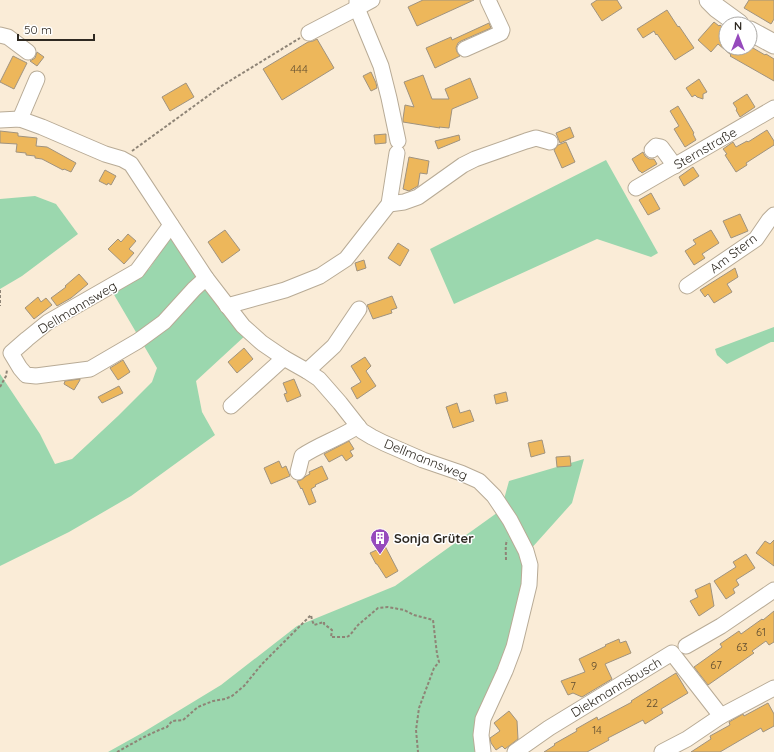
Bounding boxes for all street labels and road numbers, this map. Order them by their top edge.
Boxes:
street label: Sternstraße [671,124,739,172]
street label: Am Stern [706,230,760,276]
street label: Dellmannsweg [35,277,119,337]
street label: Dellmannsweg [382,435,470,483]
street label: Diekmannsbusch [568,654,664,720]

